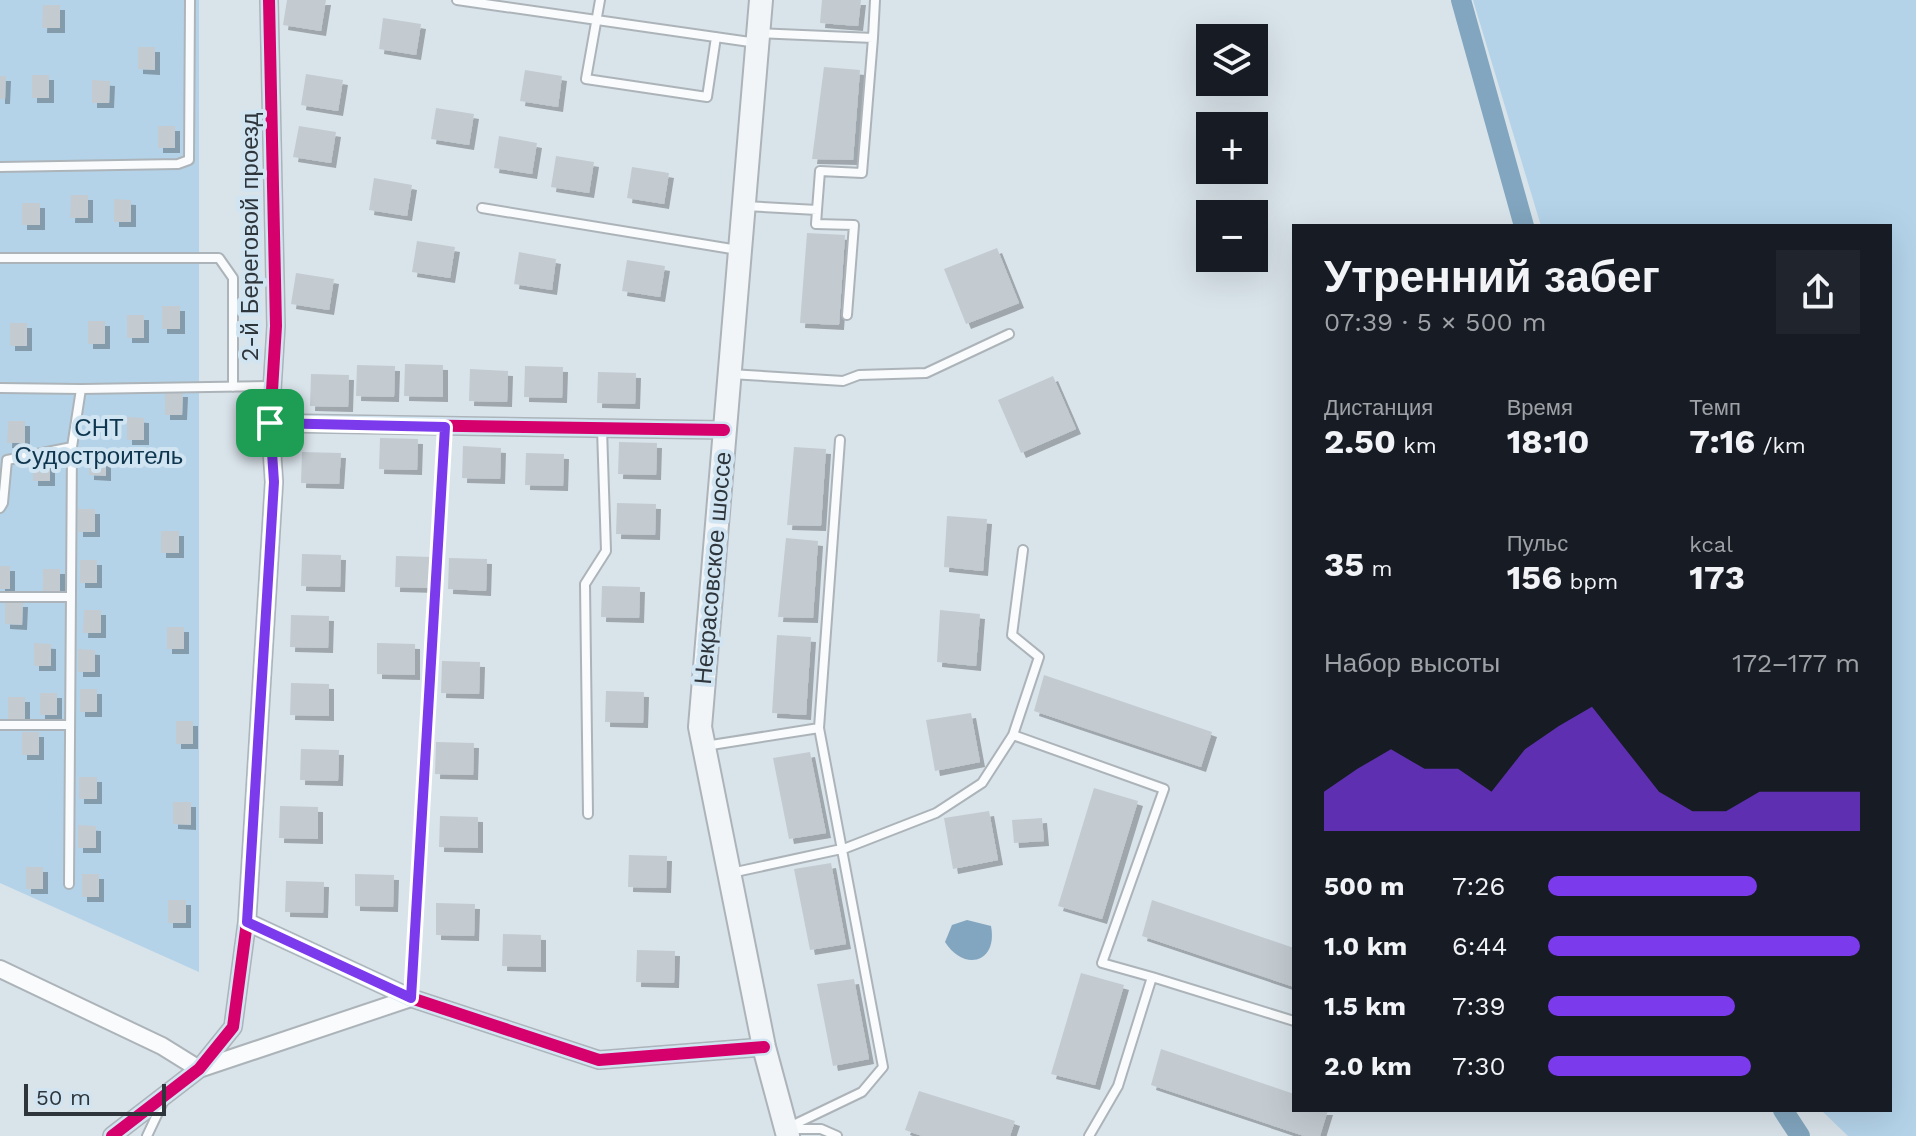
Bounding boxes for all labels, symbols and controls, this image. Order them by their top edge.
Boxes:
map controls [1196,24,1268,272]
button: layers [1196,24,1268,96]
street label: 2-й Береговой проезд [236,112,264,362]
button: + [1196,112,1268,184]
button: − [1196,200,1268,272]
button: share [1776,250,1860,334]
text: Утренний забег [1324,251,1660,303]
text: 07:39 · 5 × 500 m [1324,307,1546,337]
pin [236,389,304,457]
text: Дистанция [1324,395,1433,420]
text: Время [1507,395,1573,420]
text: Темп [1689,395,1741,420]
icon: arrive [248,401,292,445]
park label: СНТ Судостроитель [15,414,183,470]
text: 2.50 [1324,421,1396,461]
text: 18:10 [1507,421,1589,461]
text: 7:16 [1689,421,1755,461]
text: km [1396,433,1437,458]
text: /km [1755,433,1806,458]
street label: Некрасовское шоссе [689,450,737,686]
text: Пульс [1507,531,1568,556]
text: kcal [1689,532,1733,557]
text: 35 [1324,544,1364,584]
text: m [1364,556,1392,581]
text: 156 [1507,557,1562,597]
text: 173 [1689,557,1745,597]
text: bpm [1562,569,1618,594]
text: Набор высоты [1324,648,1500,678]
text: 172–177 m [1732,648,1860,678]
text: 500 m [1324,871,1405,901]
text: 7:26 [1452,871,1505,901]
text: 1.0 km [1324,931,1407,961]
text: 6:44 [1452,931,1507,961]
text: 1.5 km [1324,991,1406,1021]
text: 7:39 [1452,991,1505,1021]
text: 2.0 km [1324,1051,1412,1081]
text: 7:30 [1452,1051,1506,1081]
scale bar [24,1080,166,1116]
text: 50 m [36,1085,91,1110]

